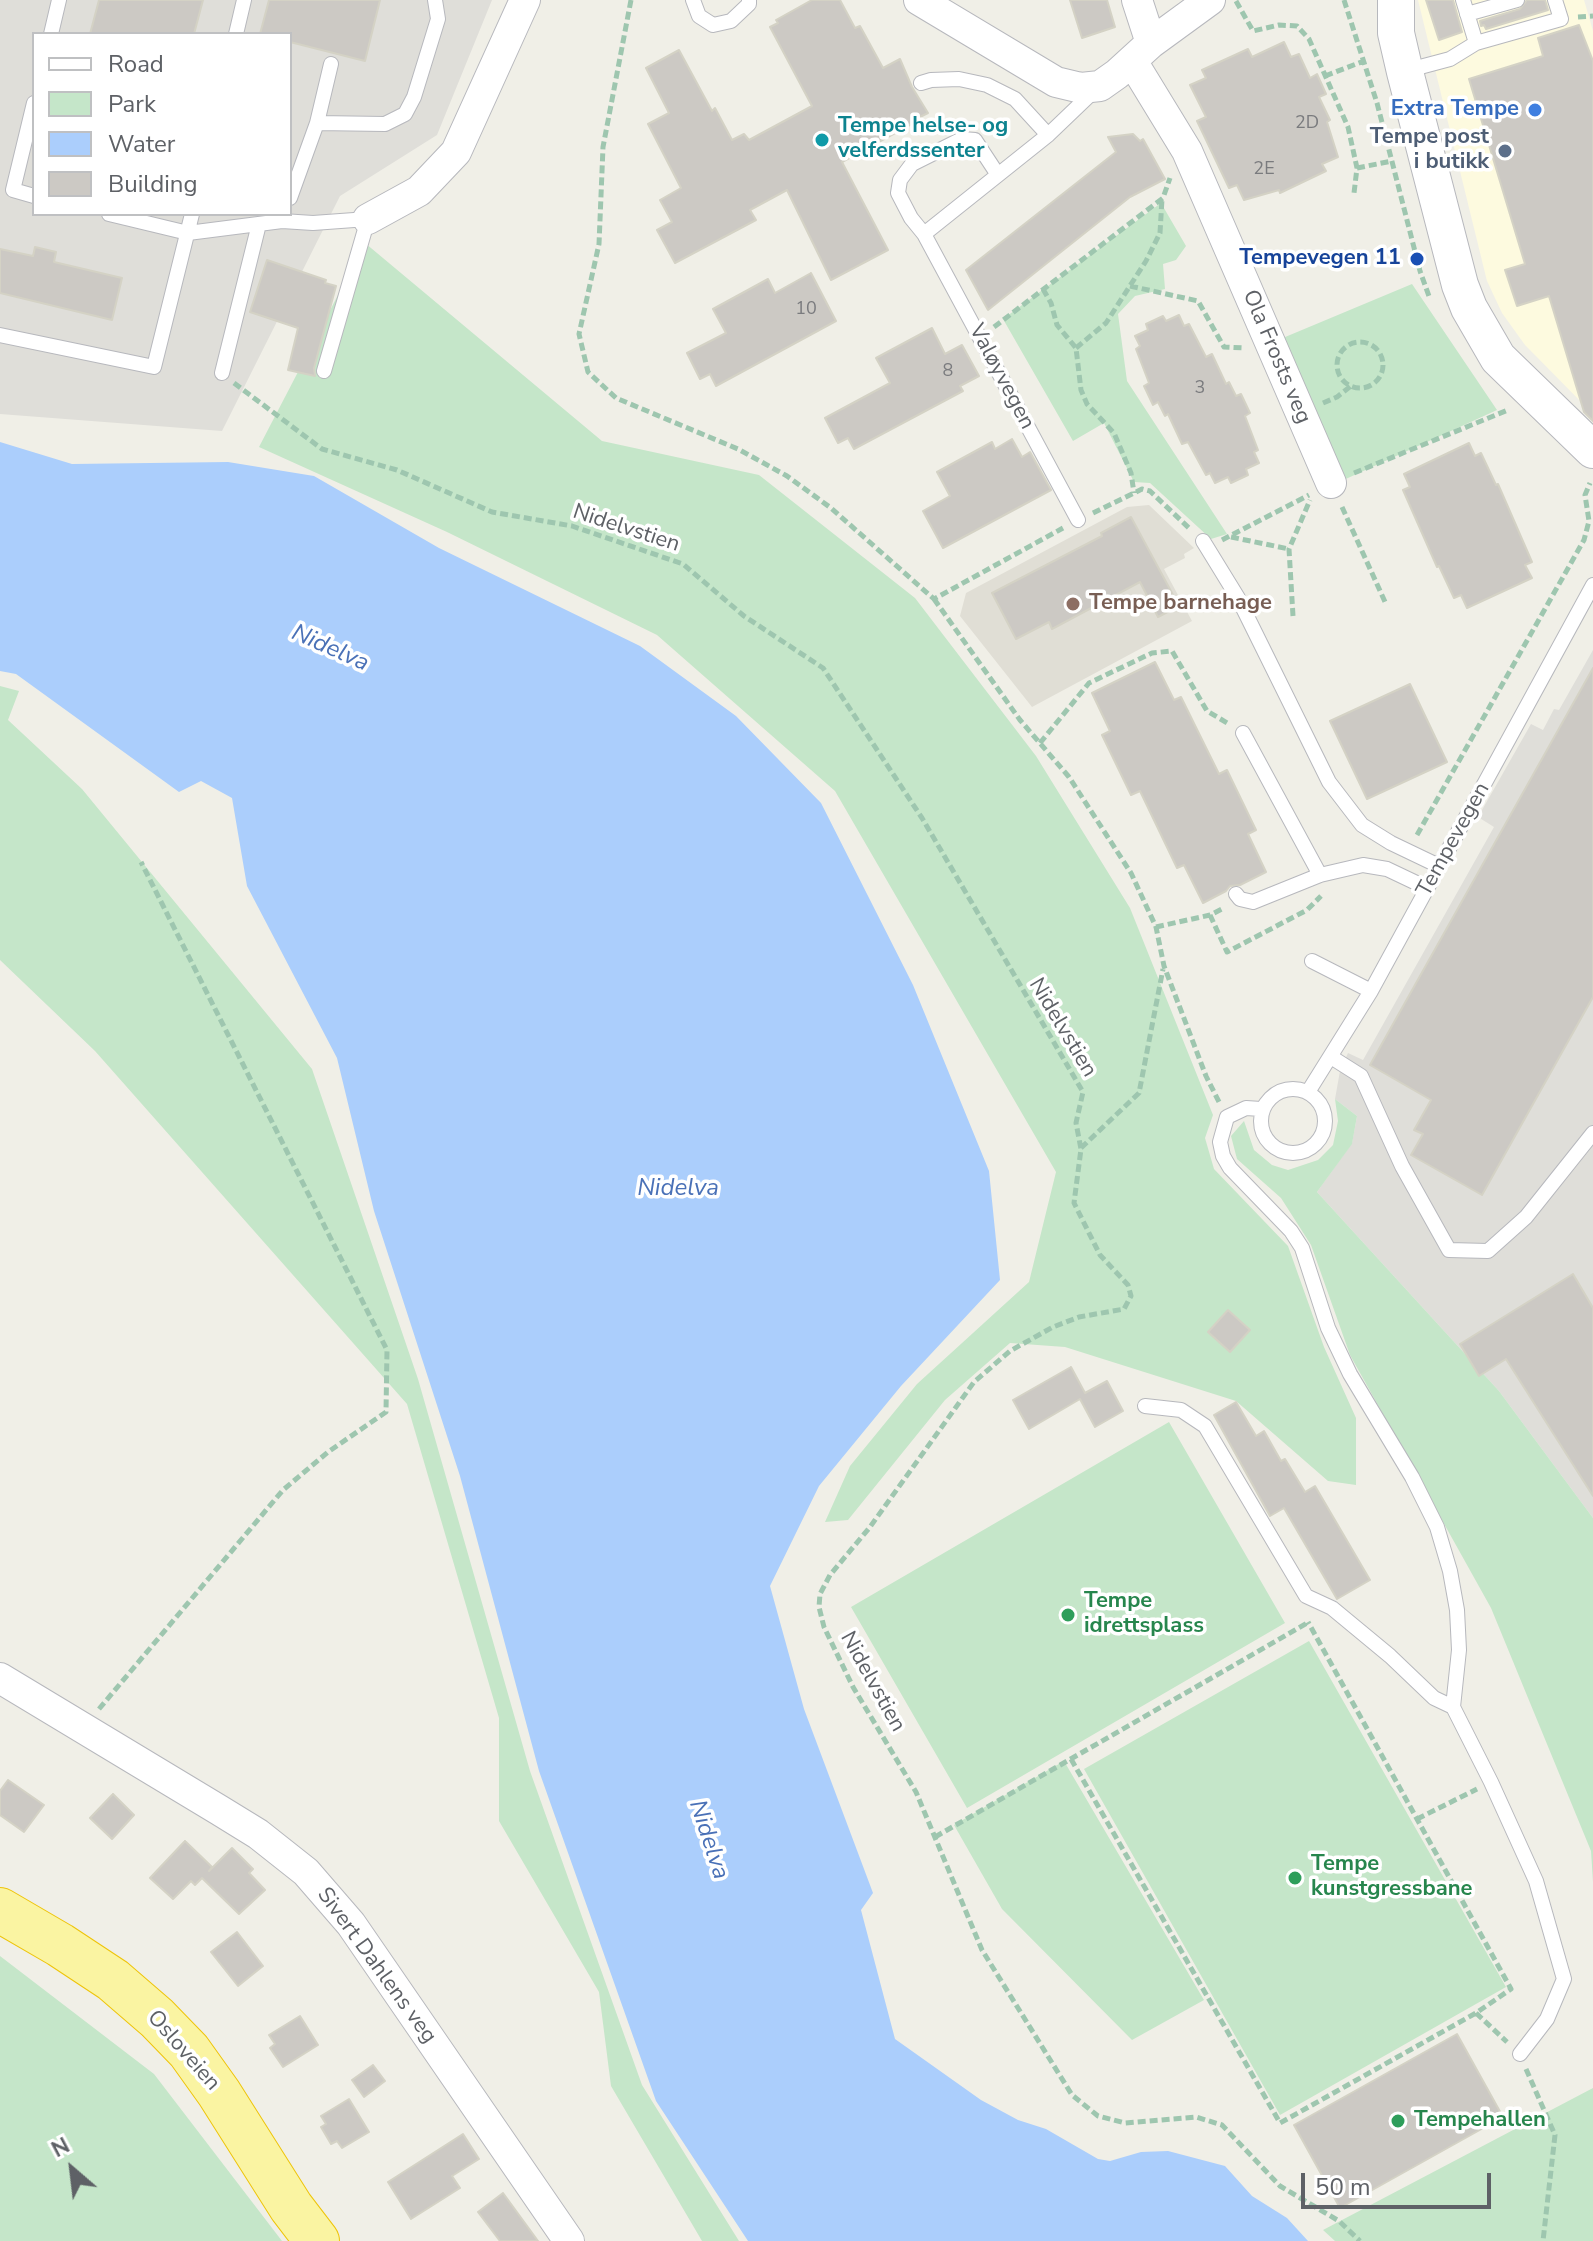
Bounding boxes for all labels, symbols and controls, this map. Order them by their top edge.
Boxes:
legend [32,32,292,216]
text: Road [108,48,164,80]
text: Park [108,88,156,120]
place label: Extra Tempe [1391,97,1519,123]
marker: Extra Tempe [1526,101,1544,119]
house number: 2D [1295,113,1319,135]
place label: Tempe helse- og velferdssenter [838,114,1008,166]
place label: Tempe post i butikk [1370,125,1489,176]
text: Water [108,128,175,160]
marker: Tempe helse- og velferdssenter [813,131,831,149]
marker: Tempe post i butikk [1496,142,1514,160]
house number: 2E [1253,159,1275,181]
text: Building [108,168,198,200]
place label: Tempevegen 11 [1239,246,1401,272]
marker: Tempevegen 11 [1408,250,1426,268]
street label: Ola Frosts veg [1236,286,1316,428]
house number: 10 [795,299,817,321]
street label: Valøyvegen [962,320,1040,434]
house number: 8 [943,361,953,383]
house number: 3 [1195,378,1205,400]
street label: Nidelvstien [569,499,683,559]
place label: Tempe barnehage [1089,591,1272,617]
marker: Tempe barnehage [1064,595,1082,613]
water label: Nidelva [287,619,373,679]
street label: Tempevegen [1412,778,1496,902]
street label: Nidelvstien [1022,974,1102,1082]
water label: Nidelva [637,1175,719,1203]
place label: Tempe idrettsplass [1084,1589,1204,1640]
marker: Tempe idrettsplass [1059,1606,1077,1624]
street label: Nidelvstien [834,1627,910,1737]
water label: Nidelva [682,1797,734,1883]
place label: Tempe kunstgressbane [1311,1852,1473,1904]
marker: Tempe kunstgressbane [1286,1869,1304,1887]
street label: Sivert Dahlens veg [311,1883,441,2049]
street label: Osloveien [141,2005,225,2097]
place label: Tempehallen [1414,2108,1546,2134]
marker: Tempehallen [1389,2112,1407,2130]
north arrow [32,2129,112,2209]
text: N [46,2131,75,2165]
scale bar [1305,2157,1495,2207]
text: 50 m [1315,2171,1371,2203]

